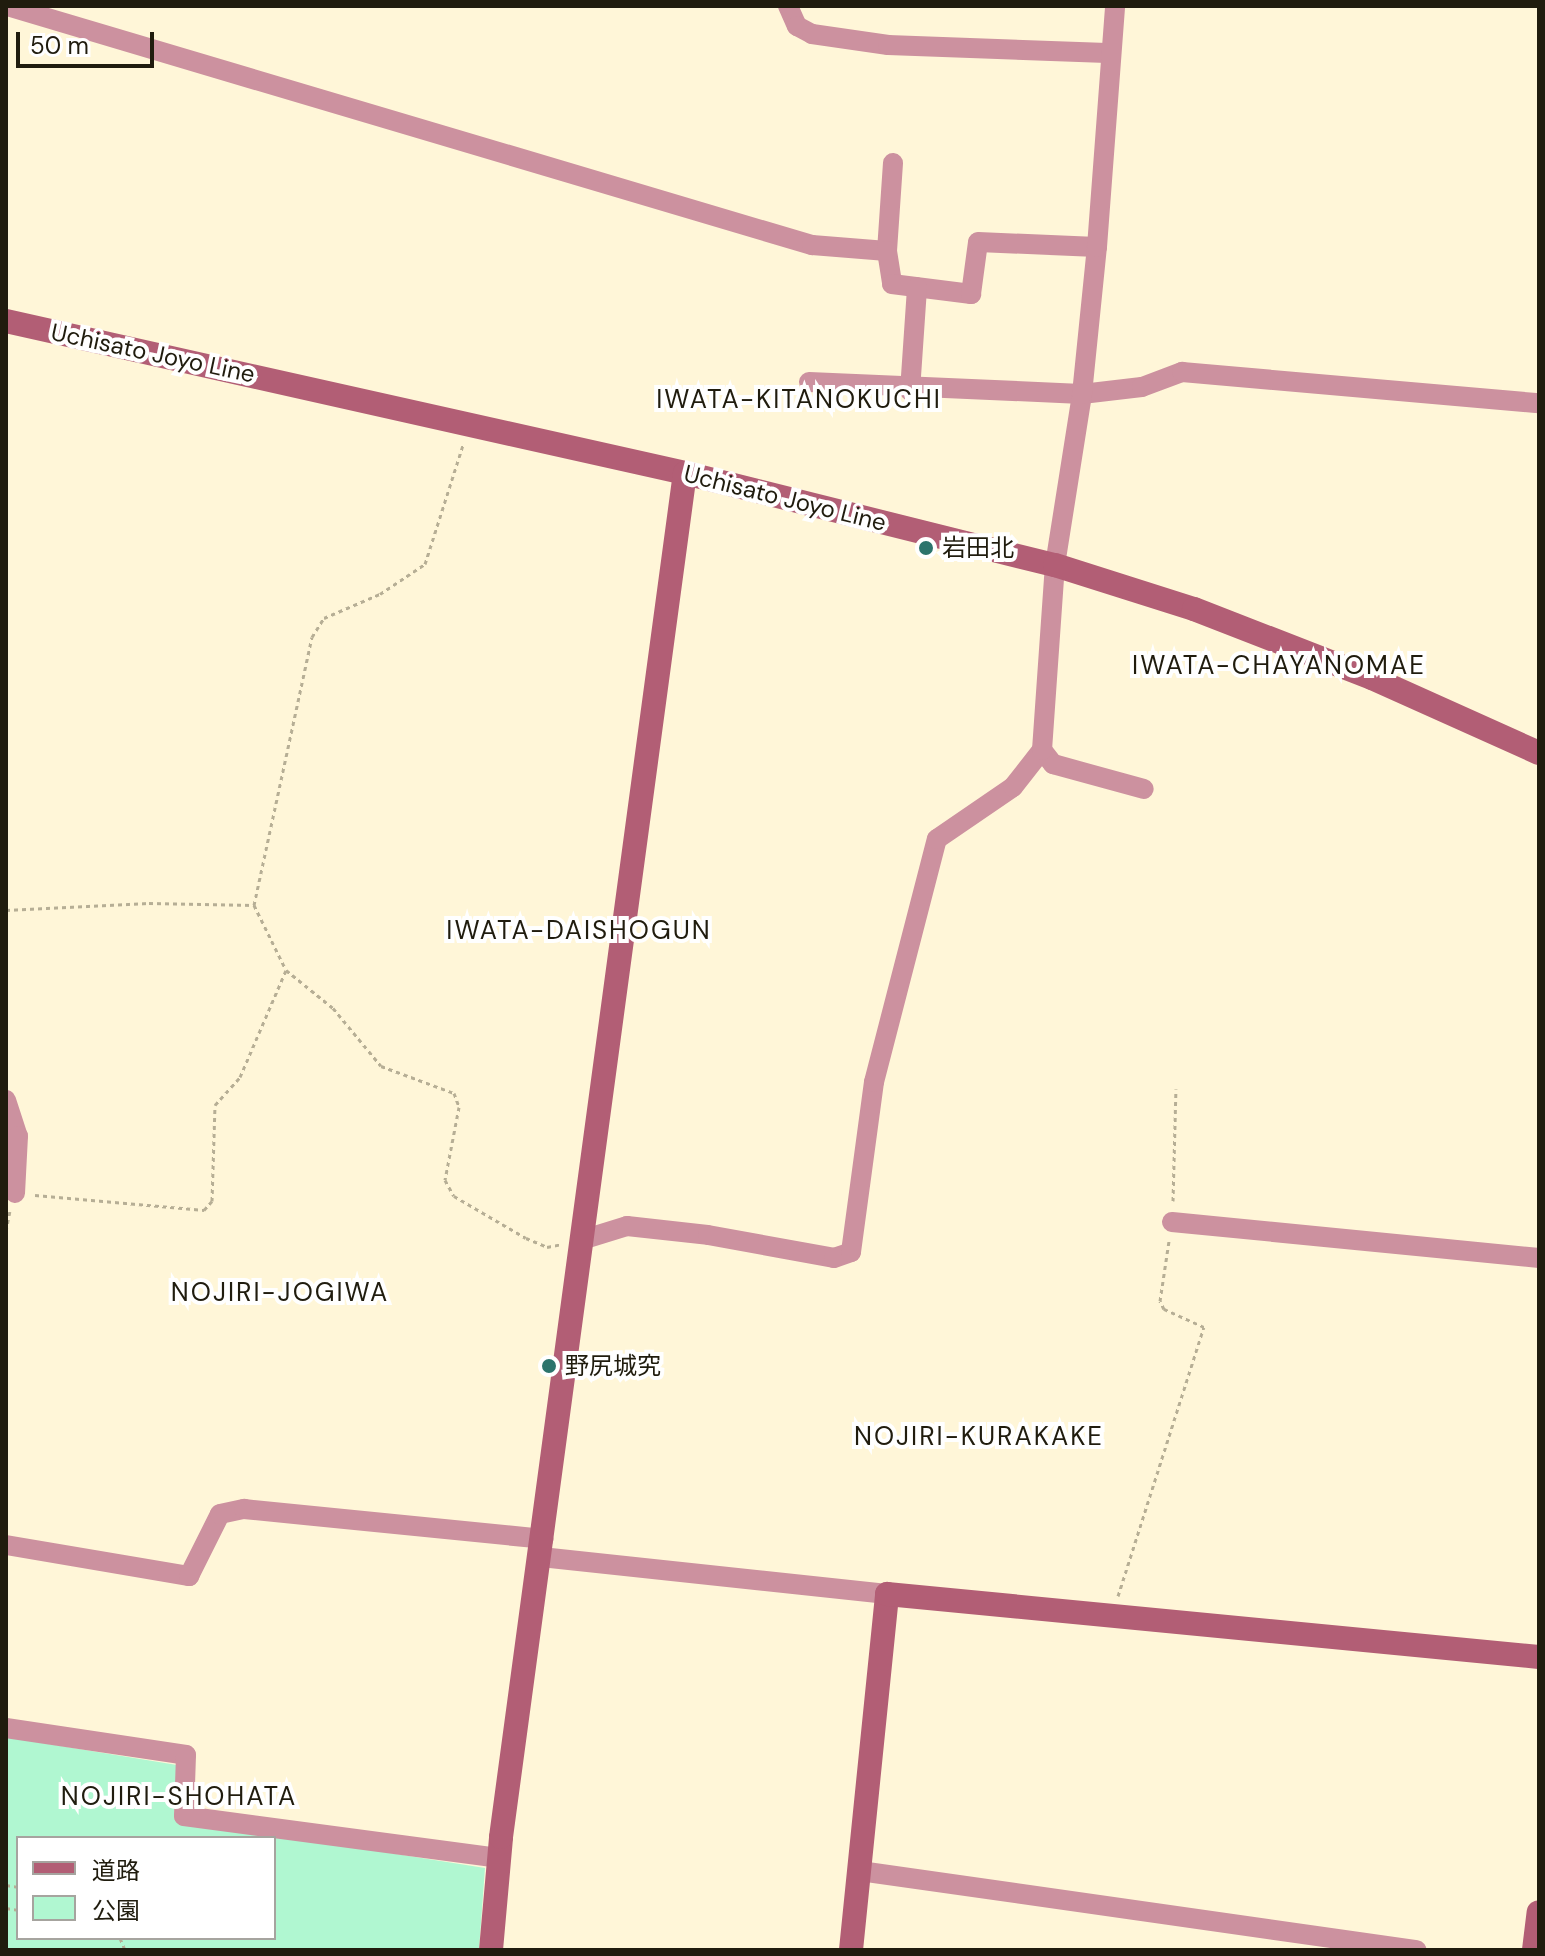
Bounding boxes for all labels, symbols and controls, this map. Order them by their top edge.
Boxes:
scale bar [20,16,158,66]
text: 50 m [30,30,89,61]
street label: Uchisato Joyo Line [49,317,257,389]
district label: IWATA-KITANOKUCHI [656,384,942,416]
street label: Uchisato Joyo Line [681,459,889,537]
place label: 岩田北 [942,534,1014,562]
marker: 岩田北 [917,539,935,557]
district label: IWATA-CHAYANOMAE [1132,650,1426,682]
district label: IWATA-DAISHOGUN [446,915,712,947]
district label: NOJIRI-JOGIWA [171,1277,389,1309]
place label: 野尻城究 [565,1352,661,1380]
marker: 野尻城究 [540,1357,558,1375]
district label: NOJIRI-KURAKAKE [854,1421,1104,1453]
district label: NOJIRI-SHOHATA [61,1781,297,1813]
legend [16,1836,276,1940]
text: 道路 [92,1855,140,1886]
text: 公園 [92,1895,140,1926]

